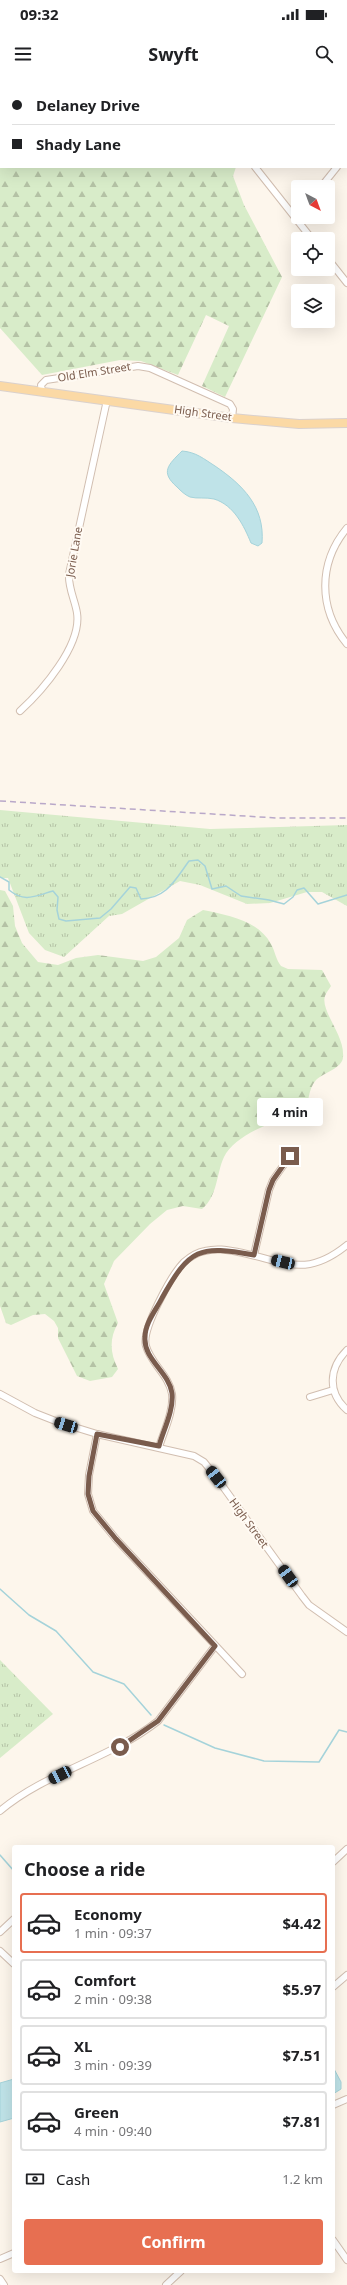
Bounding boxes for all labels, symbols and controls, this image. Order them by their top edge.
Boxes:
text: 09:32 [20,4,59,24]
text: Swyft [148,42,199,66]
icon: menu [12,43,34,65]
icon: search [313,43,335,65]
text: Delaney Drive [36,95,140,115]
text: Shady Lane [36,134,121,154]
north arrow [291,180,335,224]
map controls [291,180,335,328]
button: locate [291,232,335,276]
button: layers [291,284,335,328]
street label: Old Elm Street [56,358,132,385]
street label: High Street [173,401,233,424]
street label: Jorie Lane [62,525,85,579]
callout: 4 min [257,1098,323,1126]
text: 4 min [272,1103,308,1121]
route end [281,1147,299,1165]
car [270,1253,296,1271]
car [53,1416,79,1434]
car [204,1464,228,1490]
street label: High Street [226,1495,273,1551]
car [276,1563,300,1589]
route start [111,1738,129,1756]
car [47,1764,73,1786]
text: Choose a ride [24,1857,145,1881]
text: Economy [74,1904,142,1924]
icon: car [26,1905,62,1941]
text: $4.42 [282,1913,321,1933]
text: 1 min · 09:37 [74,1924,152,1942]
text: Comfort [74,1970,136,1990]
icon: car [26,1971,62,2007]
text: $5.97 [282,1979,321,1999]
text: 2 min · 09:38 [74,1990,152,2008]
text: XL [74,2036,92,2056]
icon: car [26,2037,62,2073]
text: $7.51 [282,2045,321,2065]
text: 3 min · 09:39 [74,2056,152,2074]
text: Green [74,2102,119,2122]
icon: car [26,2103,62,2139]
text: $7.81 [282,2111,321,2131]
text: 4 min · 09:40 [74,2122,152,2140]
icon: cash [24,2168,46,2190]
text: Cash [56,2169,90,2189]
text: 1.2 km [282,2170,323,2188]
button: Confirm [24,2219,323,2265]

